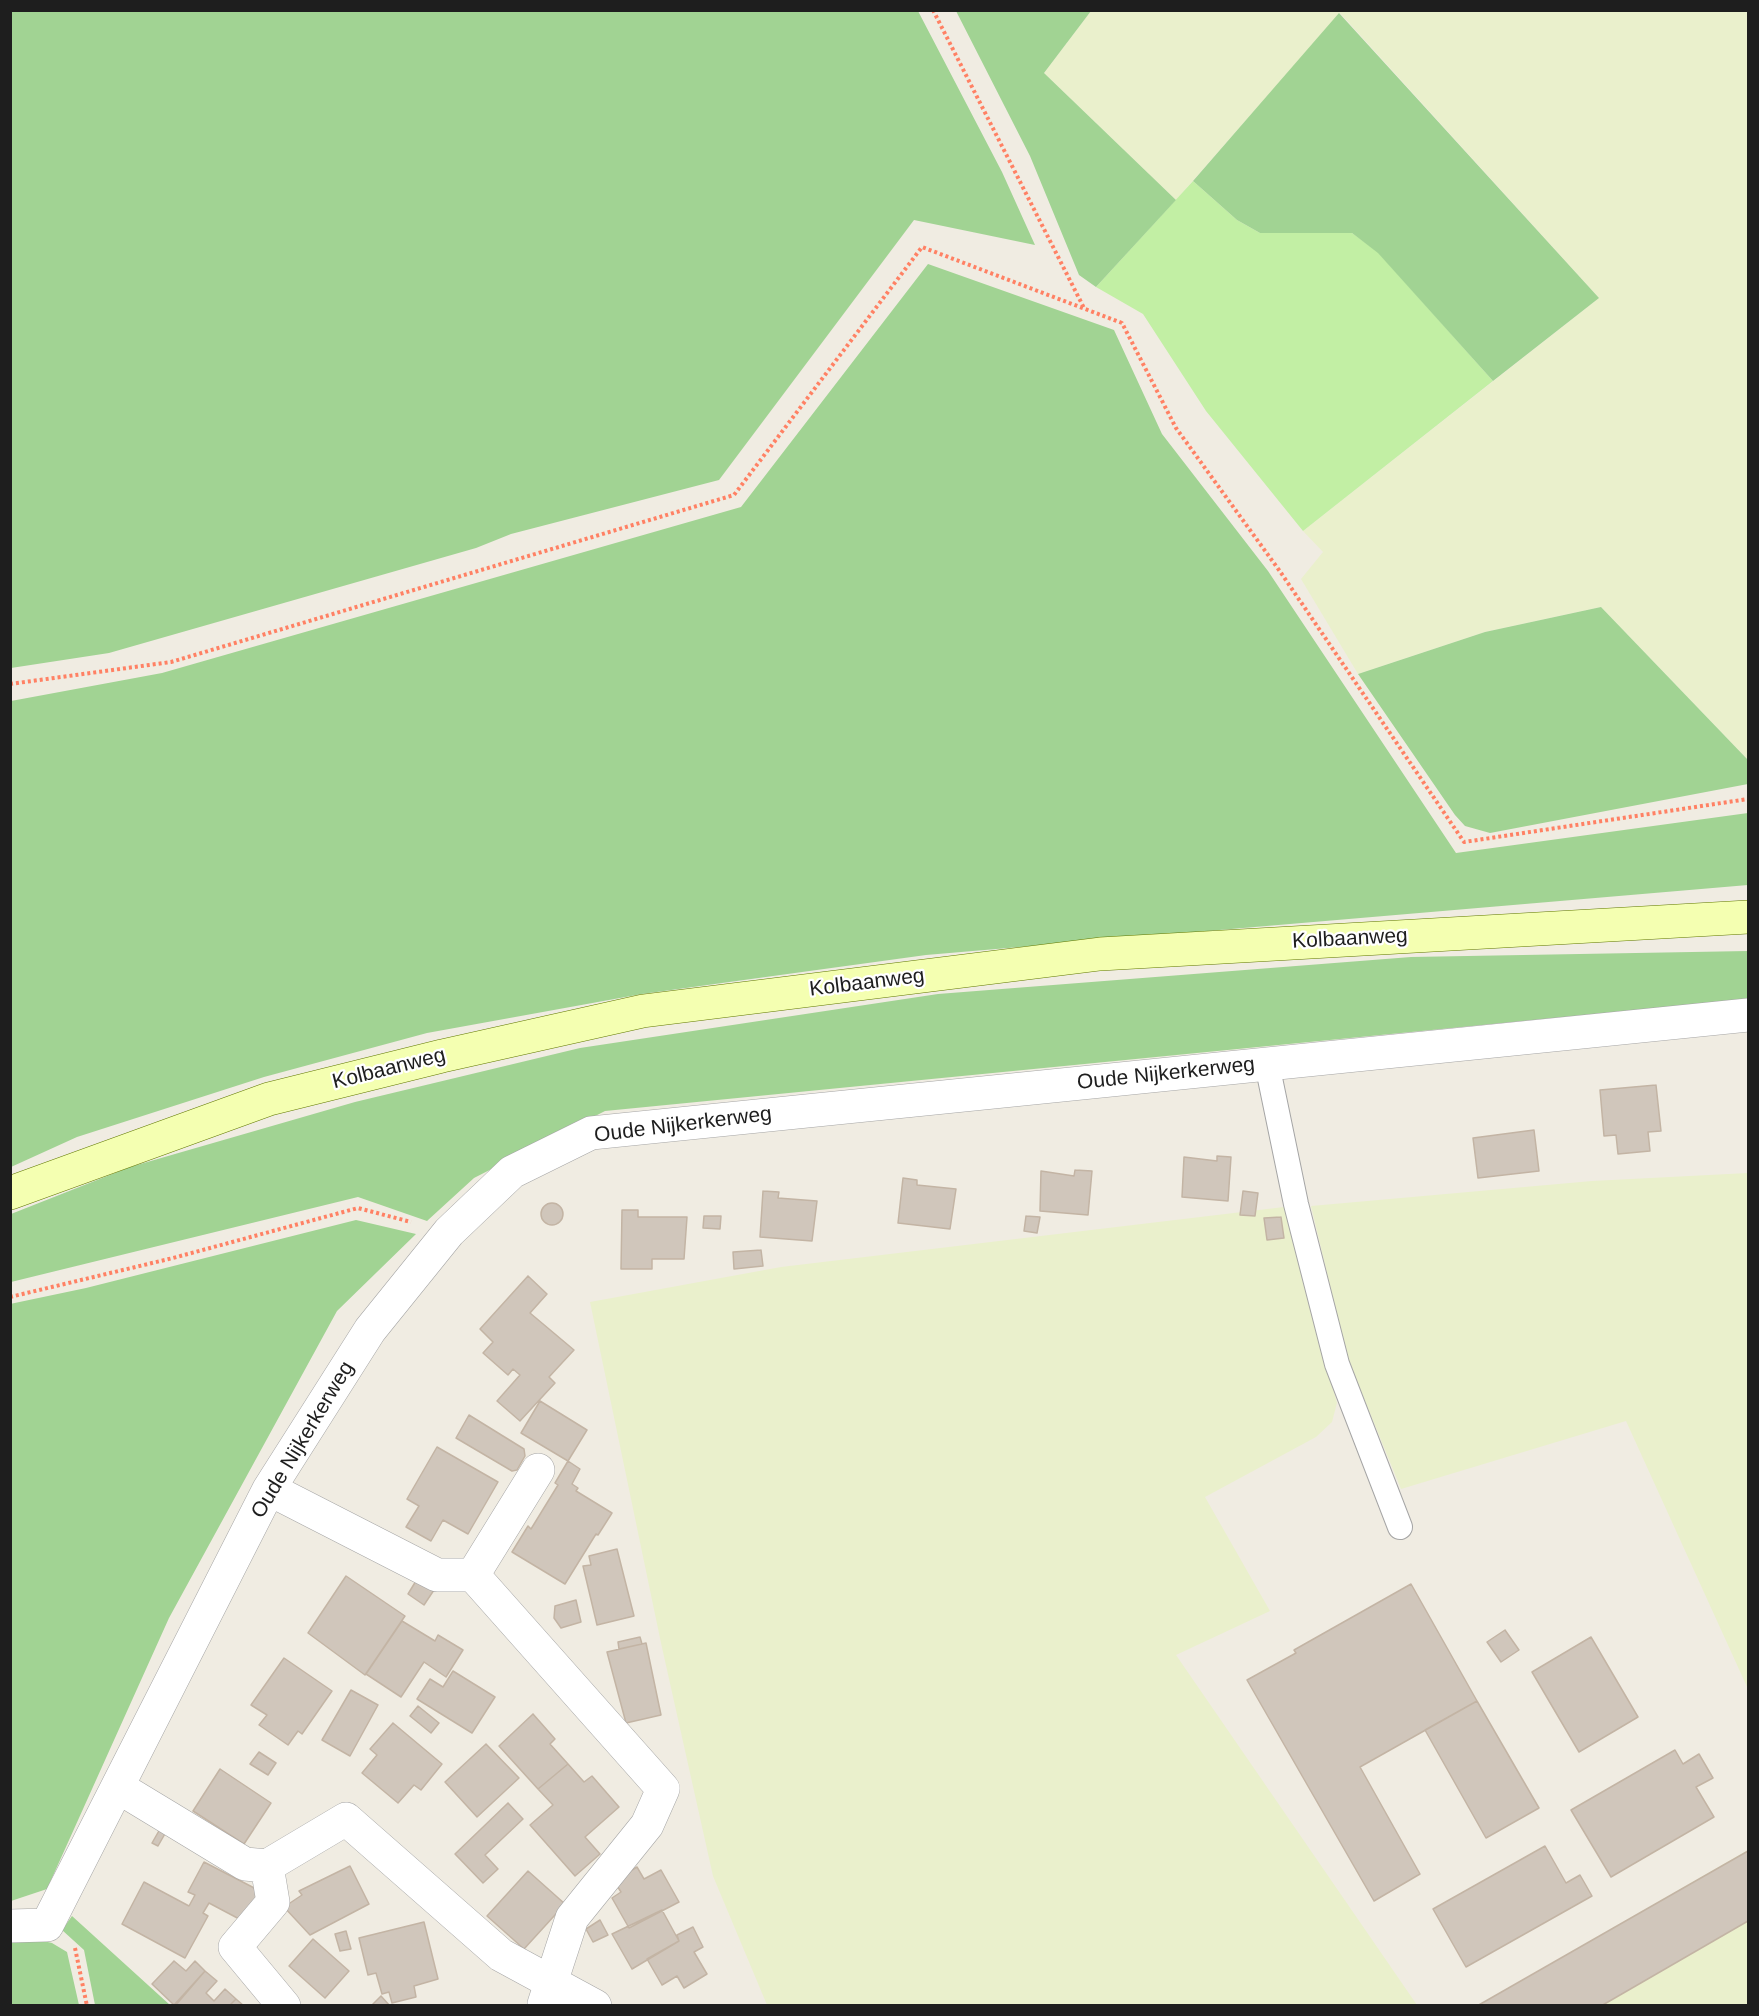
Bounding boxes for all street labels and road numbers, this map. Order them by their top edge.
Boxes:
street label: Kolbaanweg [1292,923,1408,955]
street label: Kolbaanweg [808,963,926,1003]
street label: Kolbaanweg [330,1043,448,1095]
street label: Oude Nijkerkerweg [1076,1052,1256,1096]
street label: Oude Nijkerkerweg [593,1102,773,1148]
street label: Oude Nijkerkerweg [246,1357,360,1523]

